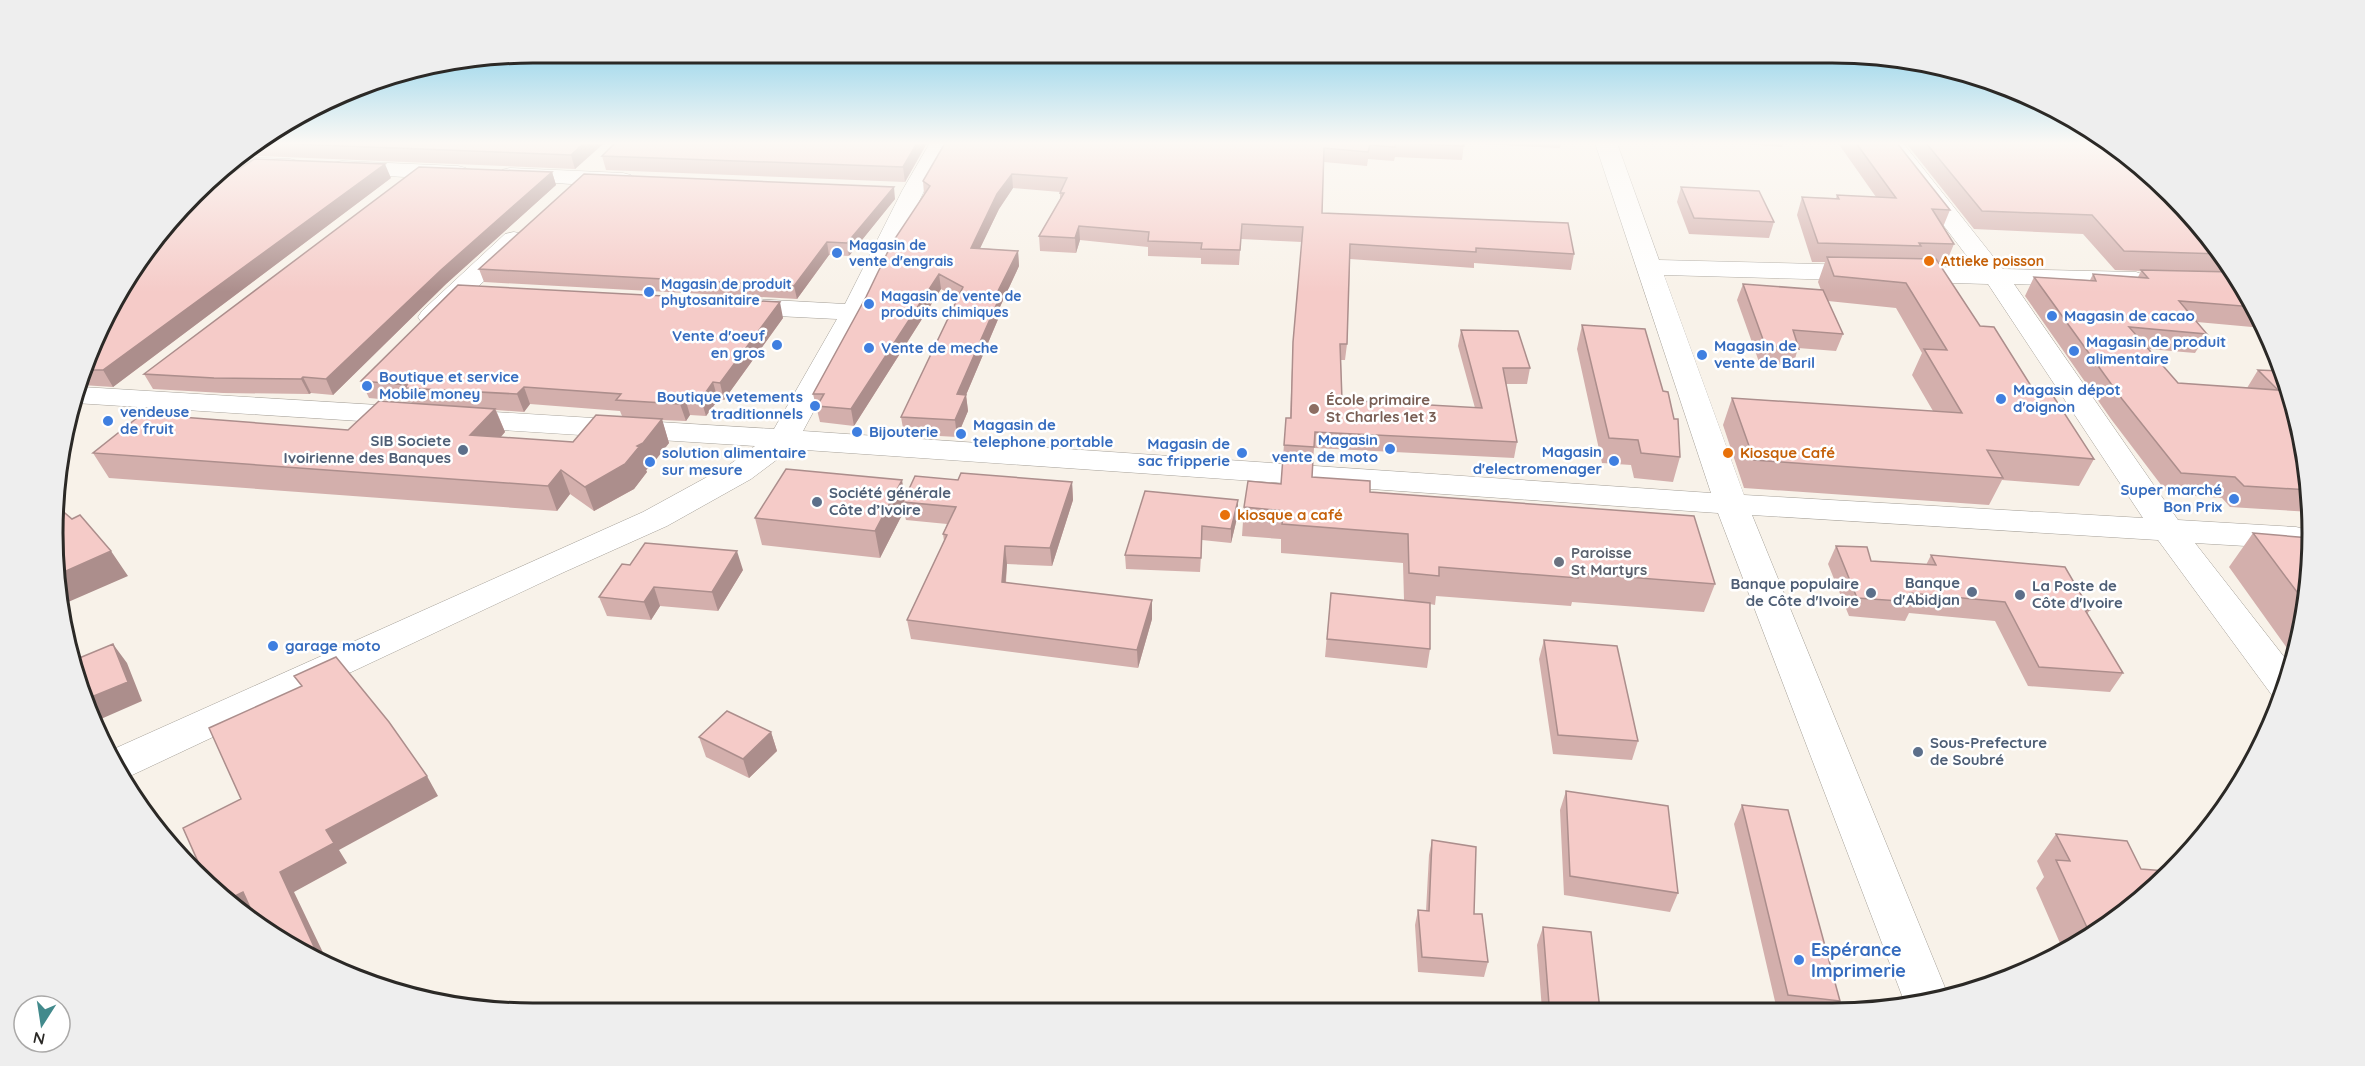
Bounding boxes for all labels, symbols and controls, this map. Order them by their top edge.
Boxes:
place label: Magasin de vente d'engrais [849,236,954,270]
marker: Magasin de vente d'engrais [830,246,844,260]
place label: Attieke poisson [1941,252,2044,270]
marker: Attieke poisson [1922,254,1936,268]
place label: Magasin de produit phytosanitaire [661,275,792,309]
marker: Magasin de produit phytosanitaire [642,285,656,299]
place label: Magasin de vente de produits chimiques [881,287,1022,321]
marker: Magasin de vente de produits chimiques [862,297,876,311]
place label: Magasin de cacao [2064,306,2195,325]
marker: Magasin de cacao [2045,309,2059,323]
place label: Vente d'oeuf en gros [672,326,765,362]
place label: Magasin de produit alimentaire [2086,332,2226,368]
place label: Magasin de vente de Baril [1714,336,1815,372]
marker: Vente d'oeuf en gros [770,338,784,352]
place label: Vente de meche [881,338,998,357]
marker: Vente de meche [862,341,876,355]
marker: Magasin de produit alimentaire [2067,344,2081,358]
marker: Magasin de vente de Baril [1695,348,1709,362]
place label: Boutique et service Mobile money [379,367,519,403]
marker: Boutique et service Mobile money [360,379,374,393]
place label: Magasin dépot d'oignon [2013,380,2121,416]
place label: Boutique vetements traditionnels [657,387,803,423]
place label: École primaire St Charles 1et 3 [1326,390,1437,426]
marker: Magasin dépot d'oignon [1994,392,2008,406]
marker: Boutique vetements traditionnels [808,399,822,413]
place label: vendeuse de fruit [120,402,189,438]
marker: École primaire St Charles 1et 3 [1307,402,1321,416]
marker: vendeuse de fruit [101,414,115,428]
place label: Magasin de telephone portable [973,415,1113,451]
place label: Bijouterie [869,422,939,441]
marker: Bijouterie [850,425,864,439]
marker: Magasin de telephone portable [954,427,968,441]
place label: Magasin vente de moto [1272,430,1378,466]
place label: SIB Societe Ivoirienne des Banques [284,431,451,467]
place label: Magasin de sac fripperie [1138,434,1230,470]
marker: Magasin vente de moto [1383,442,1397,456]
place label: Magasin d'electromenager [1473,442,1602,478]
marker: SIB Societe Ivoirienne des Banques [456,443,470,457]
place label: solution alimentaire sur mesure [662,443,806,479]
place label: Kiosque Café [1740,443,1835,462]
marker: Magasin de sac fripperie [1235,446,1249,460]
marker: Kiosque Café [1721,446,1735,460]
marker: Magasin d'electromenager [1607,454,1621,468]
marker: solution alimentaire sur mesure [643,455,657,469]
place label: Super marché Bon Prix [2120,480,2223,516]
place label: Société générale Côte d’Ivoire [829,483,951,519]
marker: Super marché Bon Prix [2227,492,2241,506]
marker: Société générale Côte d’Ivoire [810,495,824,509]
place label: kiosque a café [1237,505,1343,524]
marker: kiosque a café [1218,508,1232,522]
place label: Paroisse St Martyrs [1571,543,1647,579]
marker: Paroisse St Martyrs [1552,555,1566,569]
place label: Banque d'Abidjan [1893,573,1960,609]
place label: Banque populaire de Côte d'Ivoire [1730,574,1859,610]
place label: La Poste de Côte d'Ivoire [2032,576,2123,612]
marker: Banque d'Abidjan [1965,585,1979,599]
marker: Banque populaire de Côte d'Ivoire [1864,586,1878,600]
marker: La Poste de Côte d'Ivoire [2013,588,2027,602]
place label: garage moto [285,636,381,655]
marker: garage moto [266,639,280,653]
place label: Sous-Prefecture de Soubré [1930,733,2047,769]
marker: Sous-Prefecture de Soubré [1911,745,1925,759]
place label: Espérance Imprimerie [1811,938,1906,982]
marker: Espérance Imprimerie [1792,953,1806,967]
north arrow [12,994,72,1054]
text: N [31,1028,47,1050]

